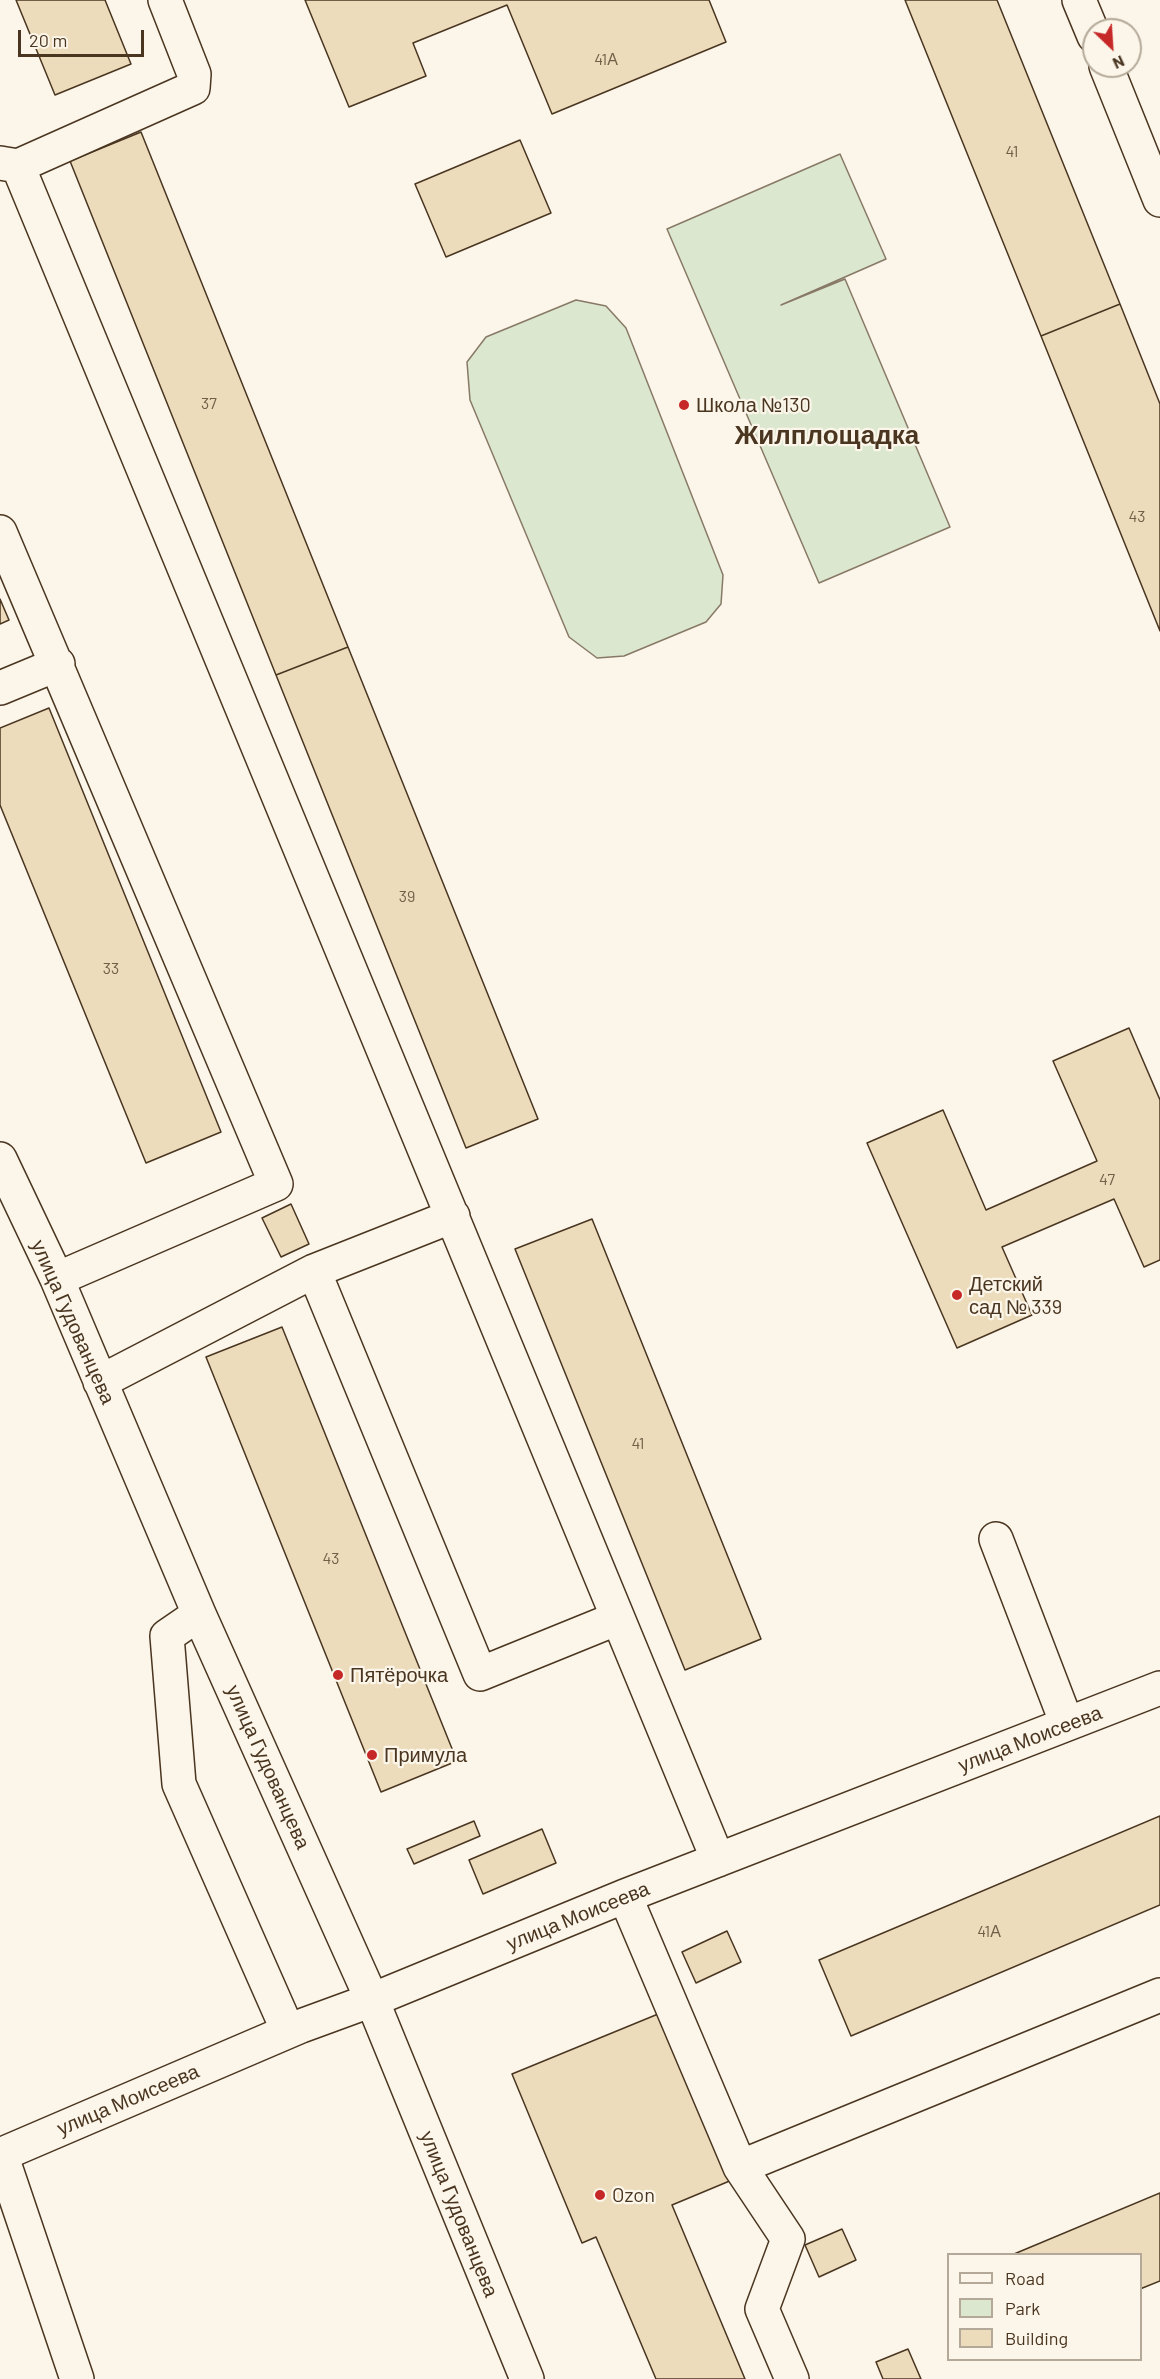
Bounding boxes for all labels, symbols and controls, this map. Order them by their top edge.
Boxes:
scale bar [21,18,147,56]
north arrow [1082,18,1142,78]
text: 20 m [29,29,67,51]
house number: 41А [594,50,618,70]
text: N [1110,52,1128,74]
house number: 41 [1006,142,1018,162]
place label: Школа №130 [696,393,811,417]
house number: 37 [201,394,217,414]
marker: Школа №130 [677,398,691,412]
district label: Жилплощадка [735,419,919,451]
house number: 43 [1128,507,1146,527]
house number: 39 [399,887,415,907]
house number: 33 [103,959,119,979]
house number: 47 [1099,1170,1115,1190]
street label: улица Гудованцева [26,1236,120,1408]
place label: Детский сад № 339 [969,1272,1062,1319]
marker: Детский сад № 339 [950,1288,964,1302]
house number: 41 [632,1434,644,1454]
house number: 43 [322,1549,340,1569]
place label: Пятёрочка [350,1663,448,1687]
marker: Пятёрочка [331,1668,345,1682]
street label: улица Гудованцева [221,1681,315,1853]
street label: улица Моисеева [955,1701,1105,1777]
place label: Примула [384,1743,467,1767]
marker: Примула [365,1748,379,1762]
street label: улица Моисеева [503,1876,653,1956]
house number: 41А [977,1922,1001,1942]
street label: улица Моисеева [53,2059,203,2141]
street label: улица Гудованцева [415,2127,503,2301]
place label: Ozon [612,2183,655,2207]
marker: Ozon [593,2188,607,2202]
legend [947,2253,1142,2361]
text: Road [1005,2267,1045,2289]
text: Park [1005,2297,1040,2319]
text: Building [1005,2327,1068,2349]

